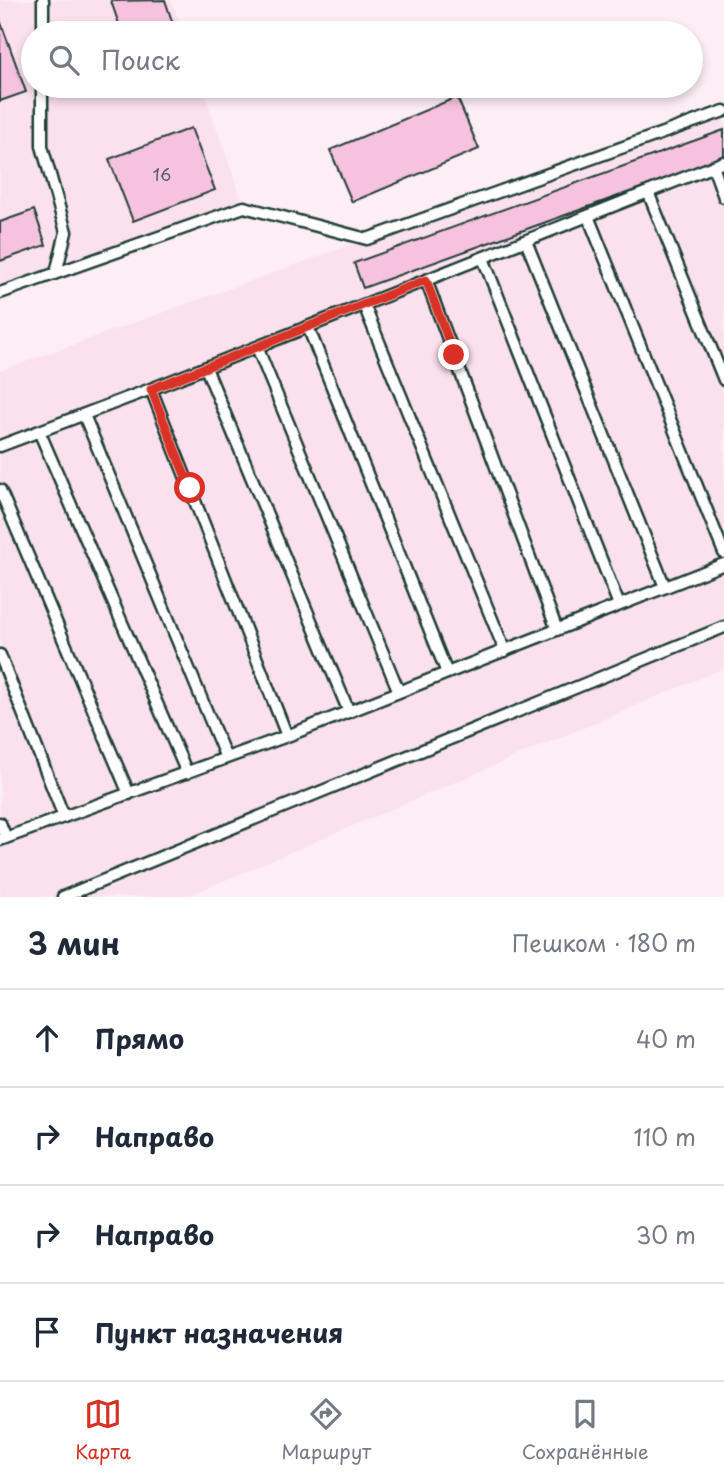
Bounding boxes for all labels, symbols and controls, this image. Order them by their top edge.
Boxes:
search box [21,21,703,98]
text: Поиск [101,40,180,79]
icon: search [45,41,83,79]
house number: 16 [153,162,171,186]
route end [438,339,469,370]
route start [174,472,205,503]
text: 3 мин [28,920,120,965]
text: Пешком · 180 m [512,925,696,960]
icon: ahead [28,1019,66,1057]
text: Прямо [95,1019,184,1058]
text: 40 m [636,1021,696,1056]
icon: right [28,1117,66,1155]
text: Направо [95,1117,214,1156]
text: 110 m [634,1119,696,1154]
icon: right [28,1215,66,1253]
text: Направо [95,1215,214,1254]
text: 30 m [635,1217,696,1252]
icon: arrive [28,1313,66,1351]
text: Пункт назначения [95,1313,343,1352]
tab: Карта [75,1395,131,1465]
tab: Маршрут [281,1395,371,1465]
tab: Сохранённые [522,1395,649,1465]

